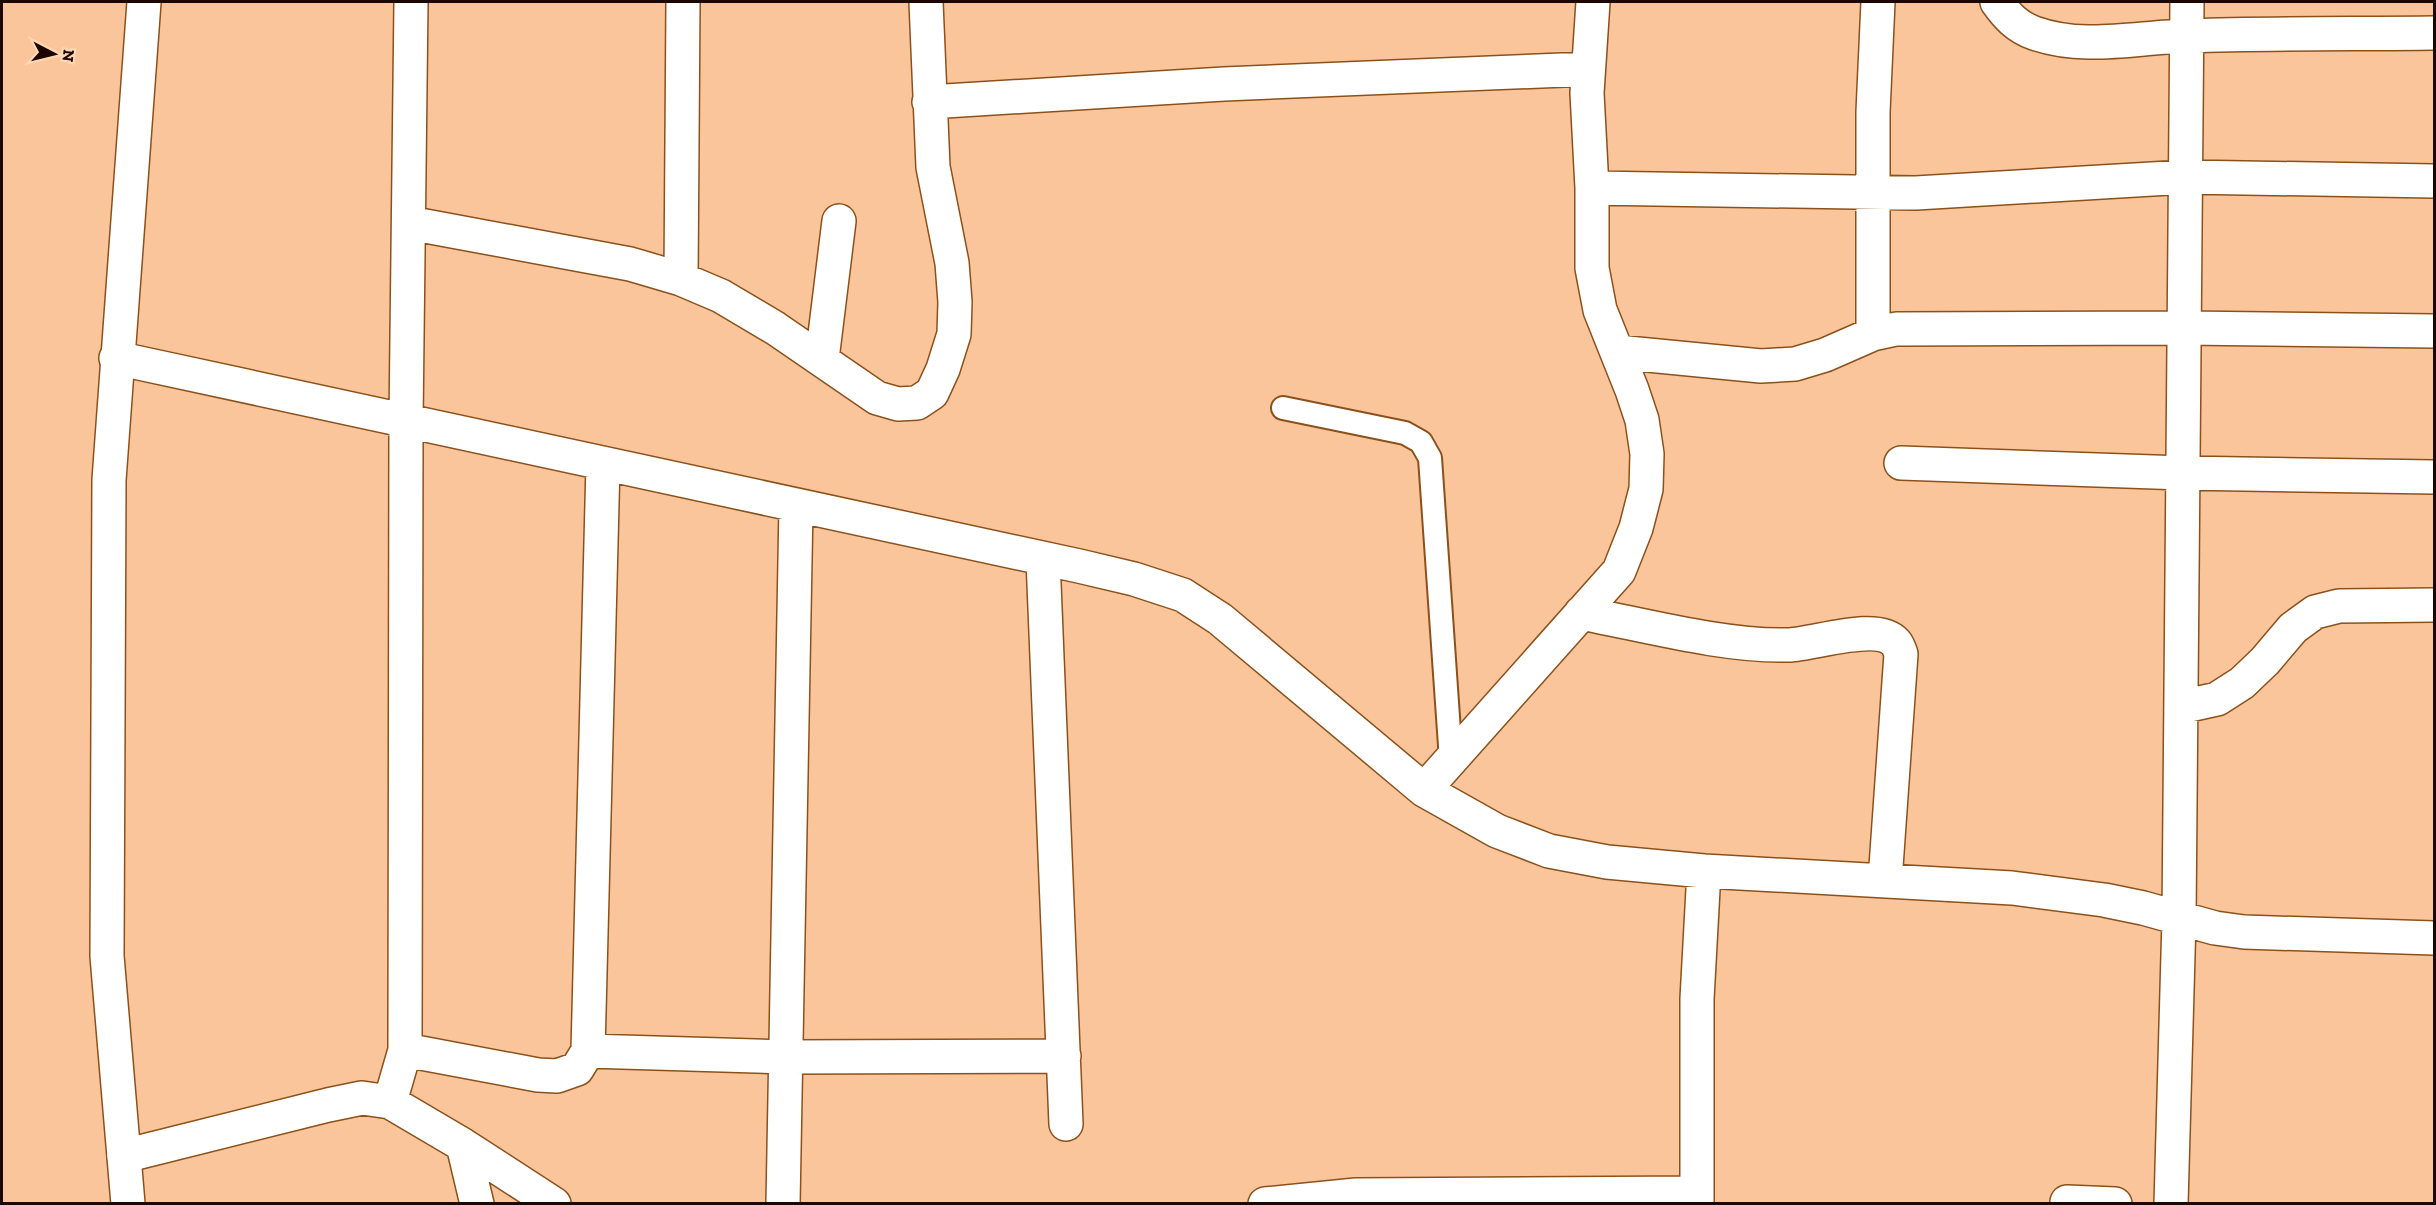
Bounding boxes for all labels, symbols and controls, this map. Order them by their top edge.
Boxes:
north arrow [24,24,84,84]
text: N [58,49,79,63]

